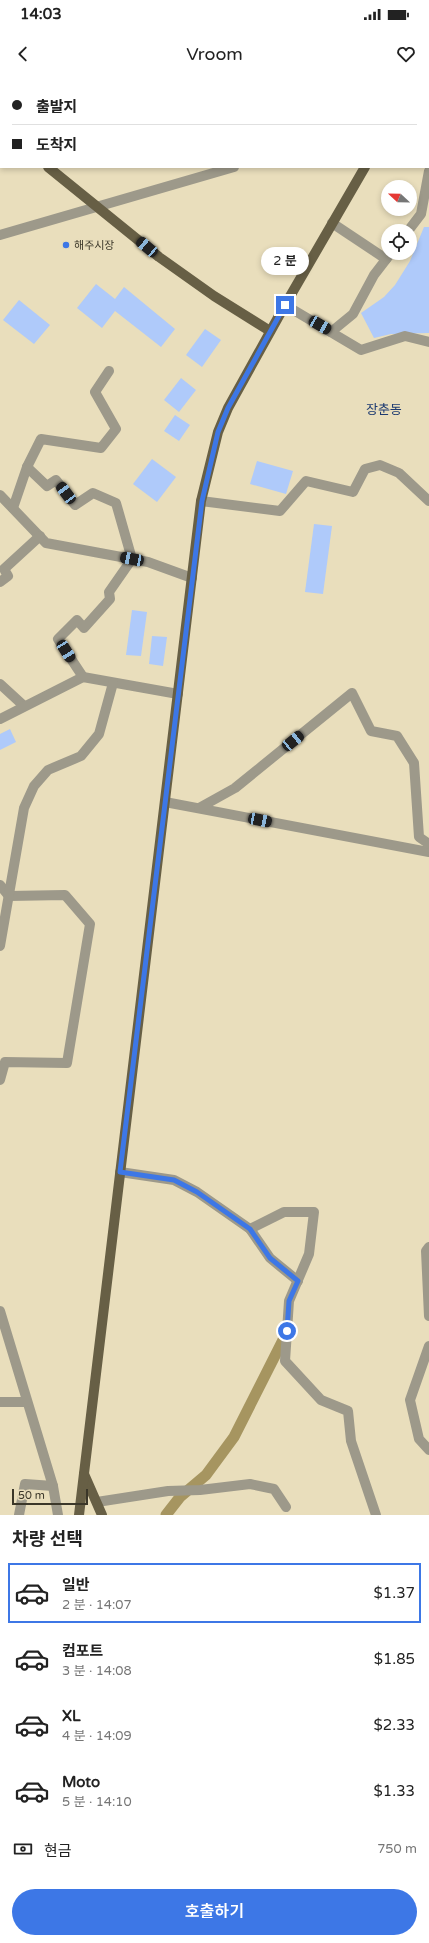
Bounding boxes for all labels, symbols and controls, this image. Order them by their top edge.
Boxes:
text: 14:03 [20,5,62,23]
icon: back [12,43,34,65]
text: Vroom [186,43,243,65]
icon: heart [395,43,417,65]
text: 출발지 [36,98,77,116]
text: 도착지 [36,136,77,154]
north arrow [381,180,417,216]
map controls [381,180,417,260]
button: locate [381,224,417,260]
car [134,235,160,259]
place label: 해주시장 [74,239,114,252]
marker: 해주시장 [61,240,71,250]
callout: 2 분 [261,247,309,275]
text: 2 분 [273,253,297,269]
route end [276,296,294,314]
car [307,314,333,336]
district label: 장춘동 [366,402,402,418]
car [54,480,78,506]
car [119,551,145,567]
car [55,638,77,664]
car [280,729,306,753]
car [247,812,273,828]
route start [278,1322,296,1340]
scale bar [12,1487,88,1506]
text: 50 m [18,1489,45,1502]
text: 차량 선택 [12,1528,83,1550]
icon: car [14,1575,50,1611]
text: 일반 [62,1576,90,1594]
text: $1.37 [374,1584,415,1602]
text: 2 분 · 14:07 [62,1597,132,1613]
icon: car [14,1641,50,1677]
text: 컴포트 [62,1642,103,1660]
text: $1.85 [374,1650,415,1668]
text: 3 분 · 14:08 [62,1663,132,1679]
icon: car [14,1707,50,1743]
text: XL [62,1707,81,1725]
text: $2.33 [374,1716,415,1734]
text: 4 분 · 14:09 [62,1728,132,1744]
icon: car [14,1773,50,1809]
text: Moto [62,1773,100,1791]
text: $1.33 [374,1782,415,1800]
text: 5 분 · 14:10 [62,1794,132,1810]
icon: cash [12,1838,34,1860]
text: 750 m [377,1841,417,1857]
text: 현금 [44,1842,72,1860]
button: 호출하기 [12,1889,417,1935]

